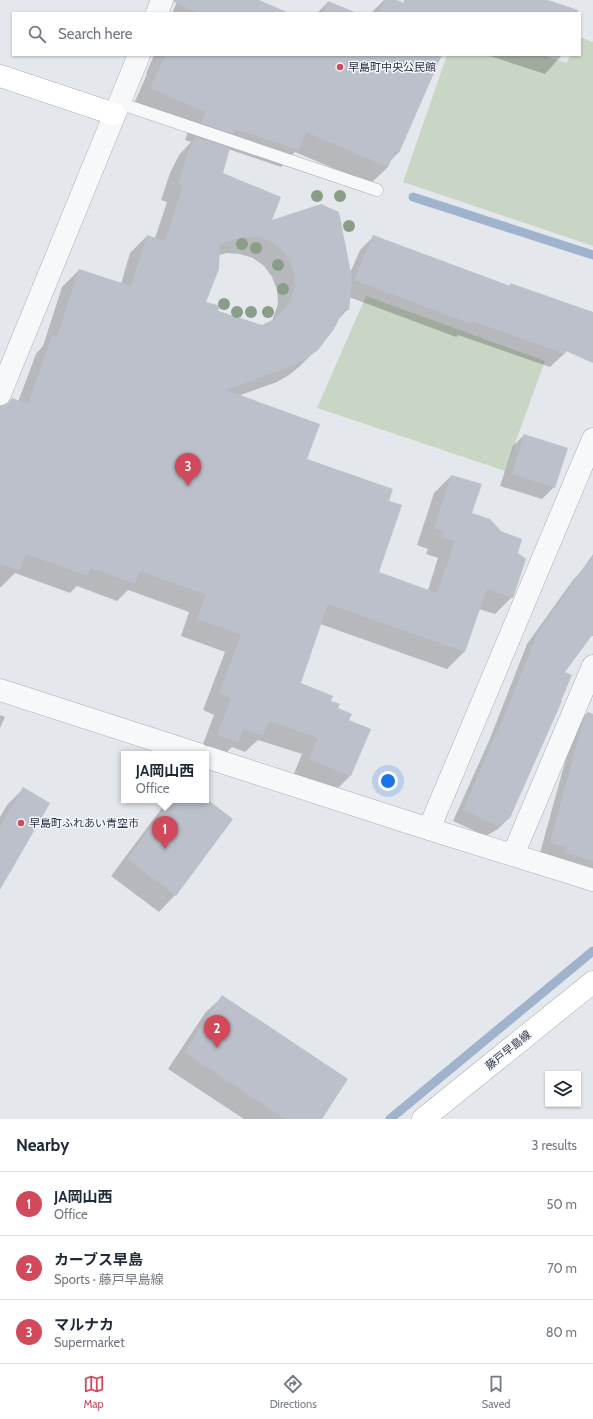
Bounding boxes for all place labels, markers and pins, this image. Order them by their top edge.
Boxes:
place label: 早島町中央公民館 [348,60,436,74]
marker: 早島町中央公民館 [335,62,345,72]
pin: 3 [175,453,201,486]
place label: 早島町ふれあい青空市 [29,816,139,830]
pin: 1 [152,816,178,849]
marker: 早島町ふれあい青空市 [16,818,26,828]
pin: 2 [204,1015,230,1048]

